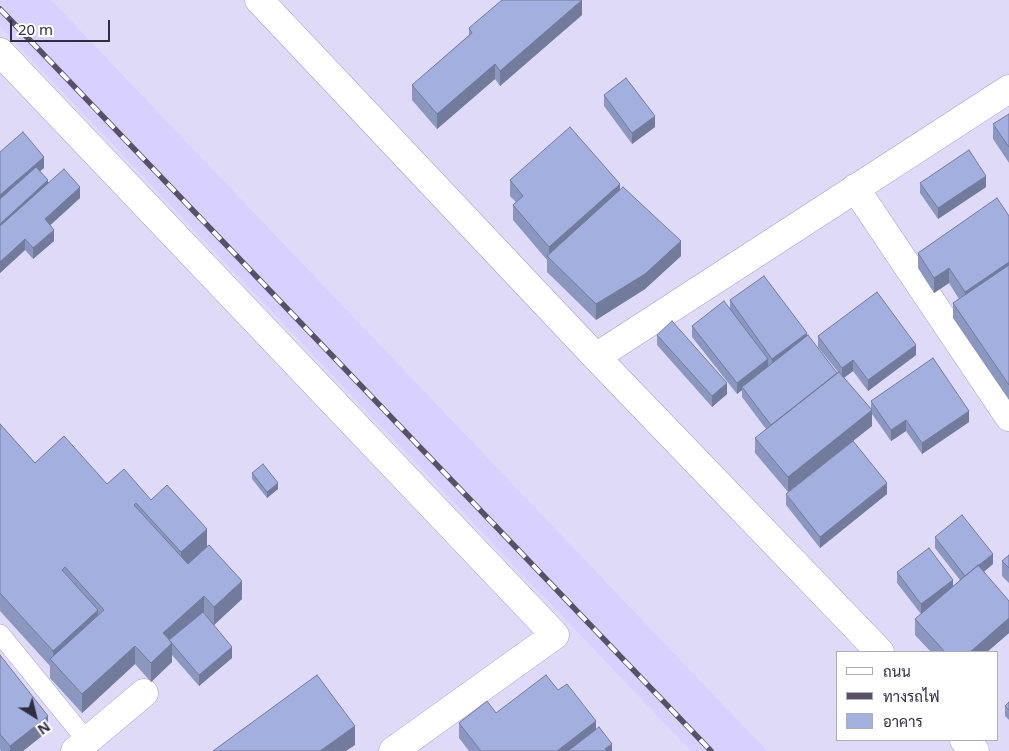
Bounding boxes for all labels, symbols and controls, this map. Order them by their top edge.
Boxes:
scale bar [12,10,112,42]
text: 20 m [18,19,53,39]
legend [836,651,999,741]
text: ถนน [883,661,911,681]
text: ทางรถไฟ [883,686,940,706]
north arrow [10,691,60,741]
text: อาคาร [883,711,923,731]
text: N [34,718,54,740]

